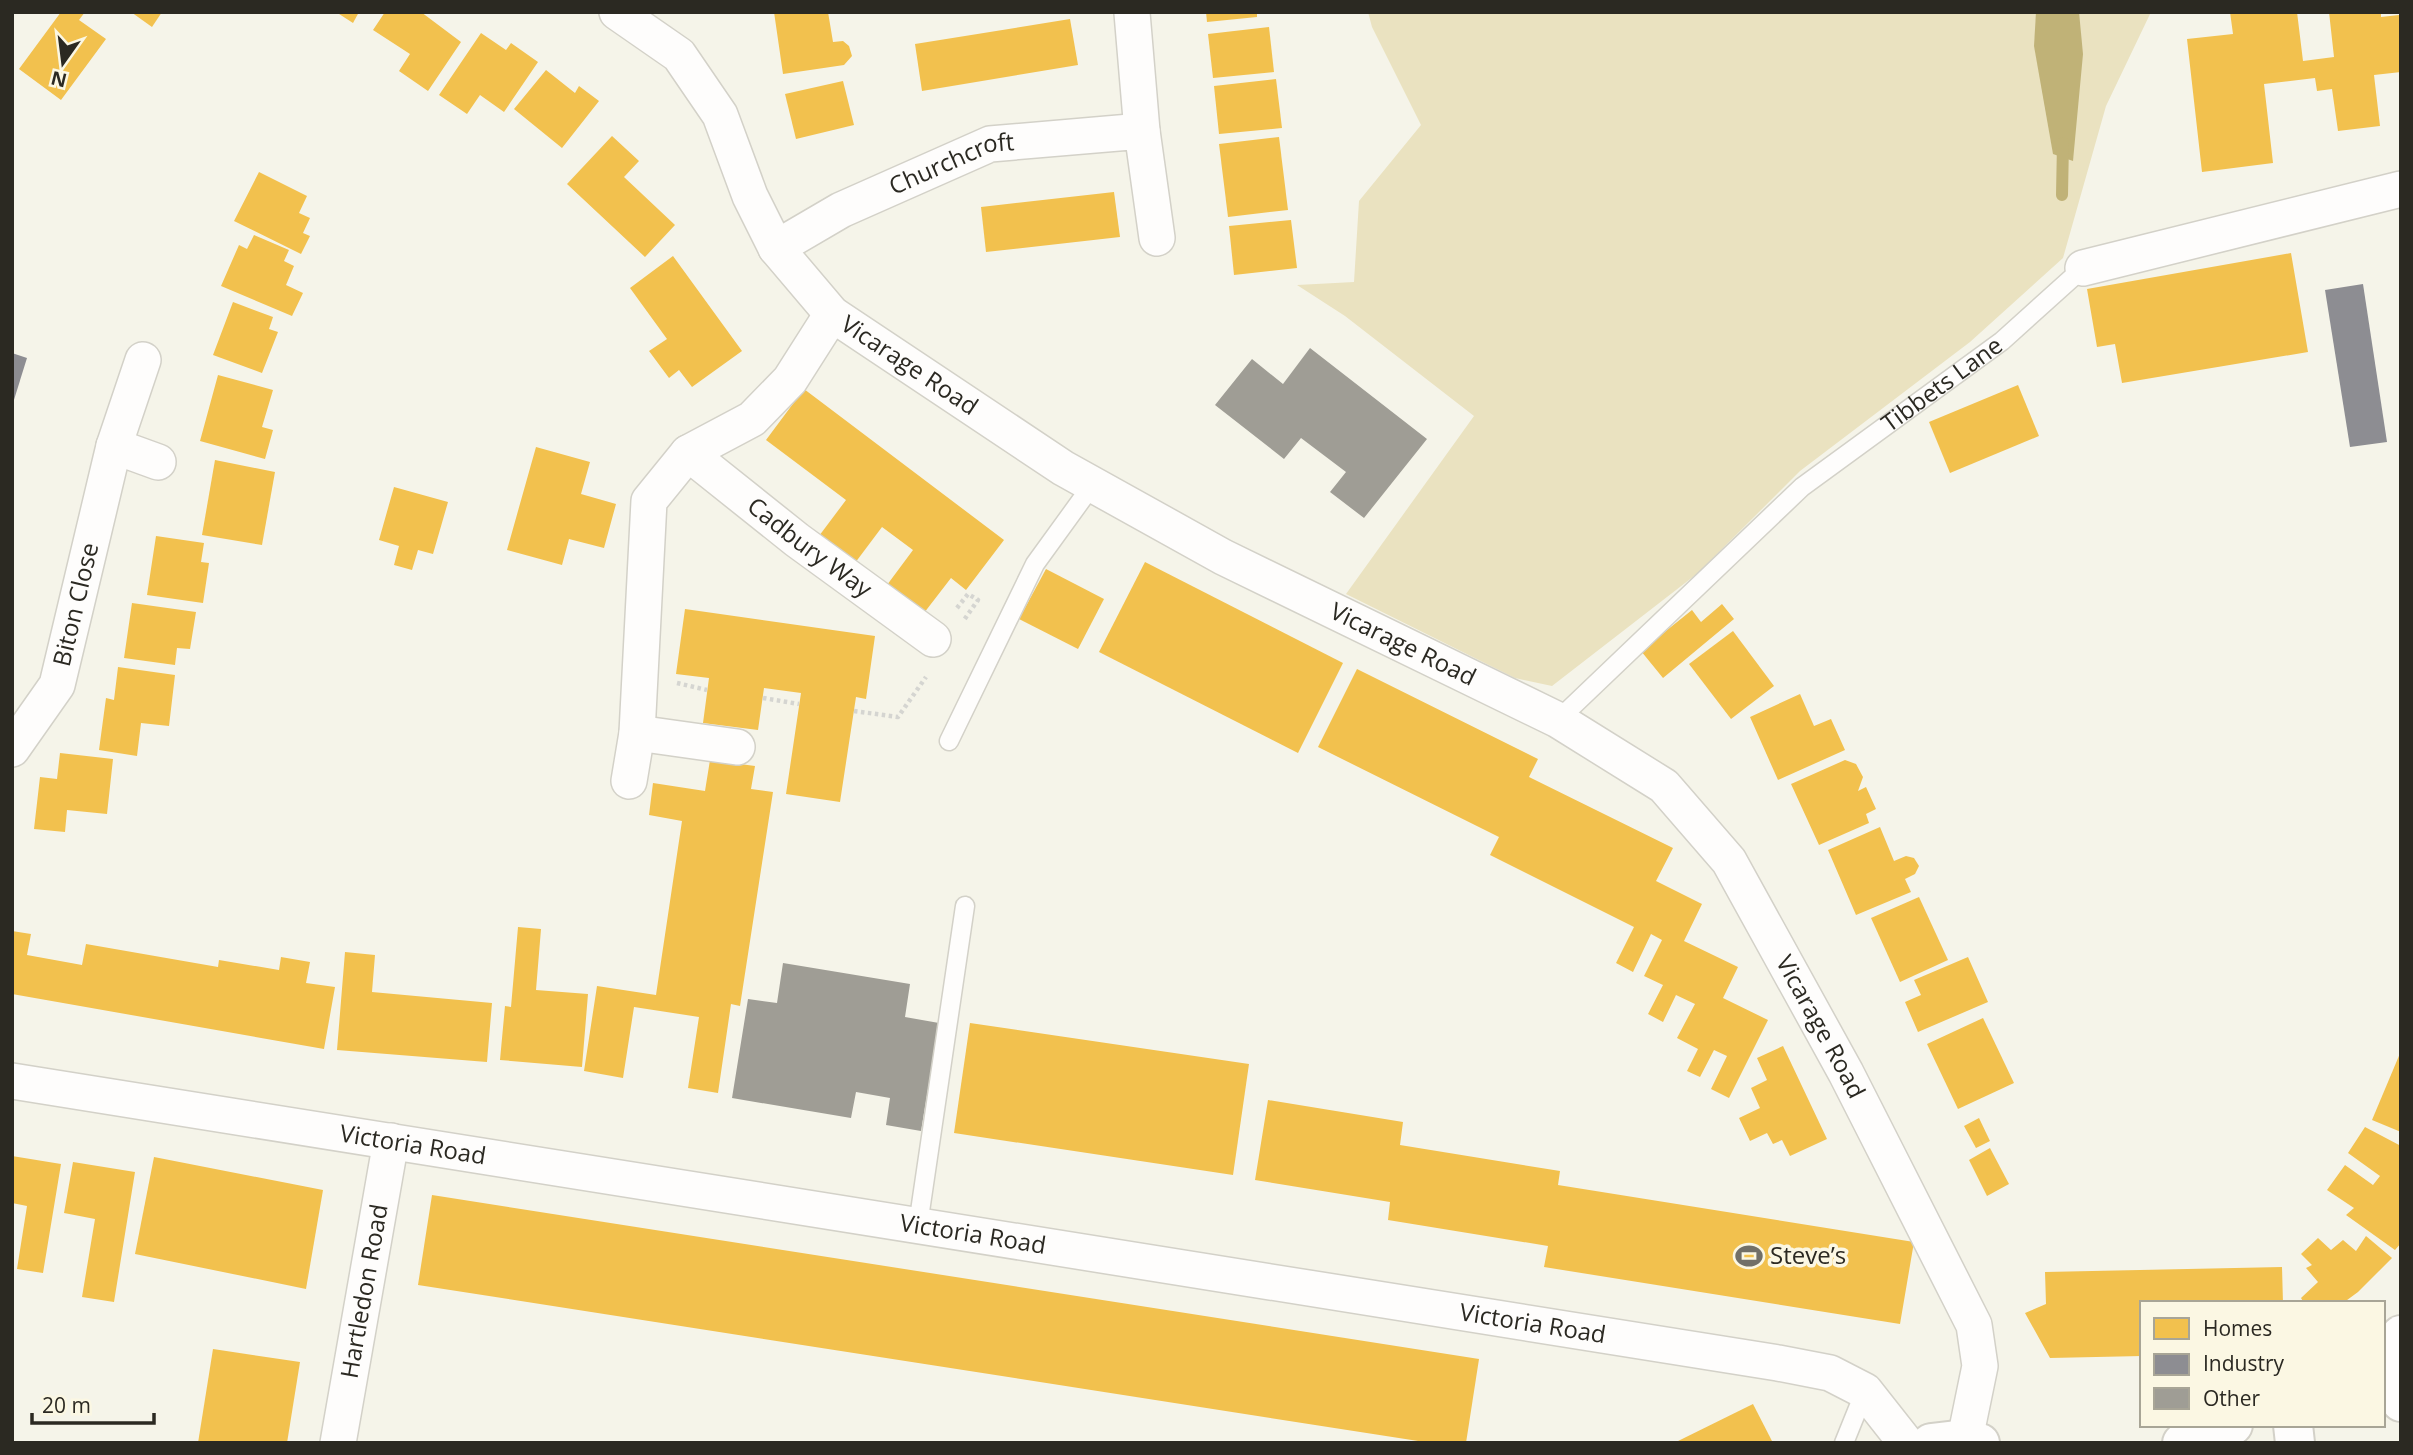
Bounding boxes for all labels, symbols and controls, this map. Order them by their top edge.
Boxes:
north arrow [28,28,98,98]
text: N [48,65,70,94]
street label: Churchcroft [883,124,1015,202]
street label: Vicarage Road [835,307,985,422]
street label: Tibbets Lane [1874,328,2009,439]
street label: Cadbury Way [741,489,880,605]
street label: Biton Close [44,539,105,669]
street label: Vicarage Road [1325,594,1482,693]
street label: Vicarage Road [1769,949,1874,1103]
street label: Victoria Road [338,1116,489,1171]
street label: Hartledon Road [332,1201,395,1381]
street label: Victoria Road [898,1205,1049,1261]
place label: Steve’s [1770,1238,1846,1271]
sports icon: Steve’s [1734,1241,1764,1271]
street label: Victoria Road [1457,1294,1608,1350]
legend [2140,1301,2385,1427]
text: Homes [2203,1314,2272,1342]
text: Industry [2203,1349,2285,1377]
scale bar [32,1382,154,1426]
text: Other [2203,1384,2260,1412]
text: 20 m [42,1391,91,1419]

